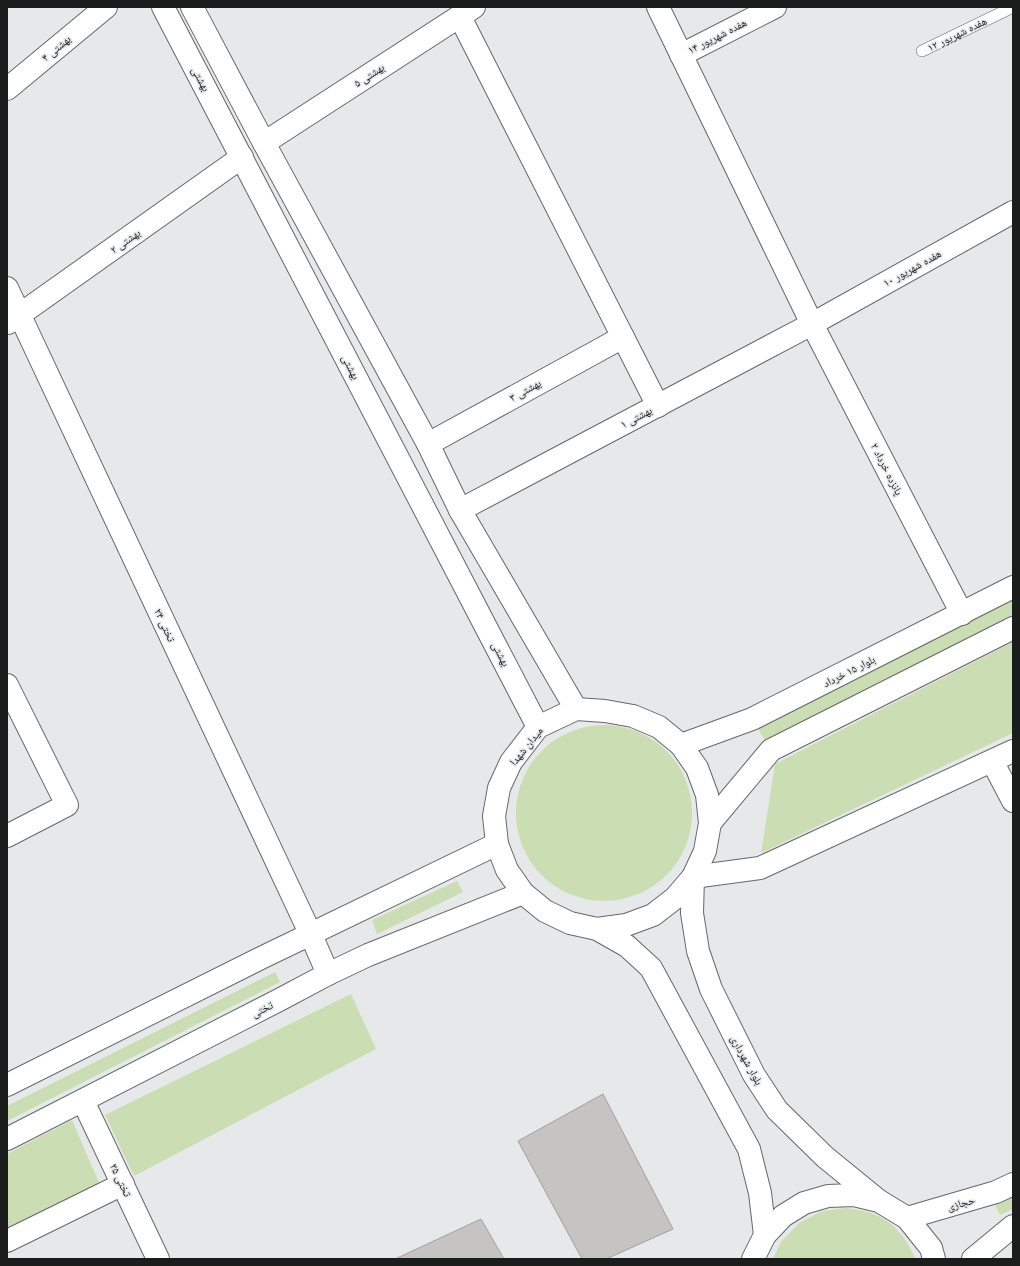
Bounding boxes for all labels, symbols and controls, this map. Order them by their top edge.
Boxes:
street label: هفده شهریور ۱۲ [925,13,989,54]
street label: هفده شهریور ۱۴ [685,15,749,57]
street label: بهشتی ۴ [39,32,73,64]
street label: بهشتی ۵ [351,60,387,90]
street label: بهشتی [189,64,213,94]
street label: بهشتی ۲ [107,226,143,256]
street label: هفده شهریور ۱۰ [880,246,944,290]
street label: بهشتی [339,352,363,382]
street label: بهشتی ۳ [507,376,543,404]
street label: بهشتی ۱ [618,403,654,431]
street label: پانزده خرداد ۲ [868,440,906,498]
street label: تختی ۲۴ [151,606,179,645]
street label: بهشتی [489,639,513,669]
street label: بلوار ۱۵ خرداد [821,652,877,690]
street label: میدان شهدا [506,724,546,768]
street label: تختی [249,997,276,1020]
street label: بلوار شهرداری [728,1033,766,1087]
street label: تختی ۲۵ [107,1161,135,1200]
street label: حجازی [946,1192,976,1214]

